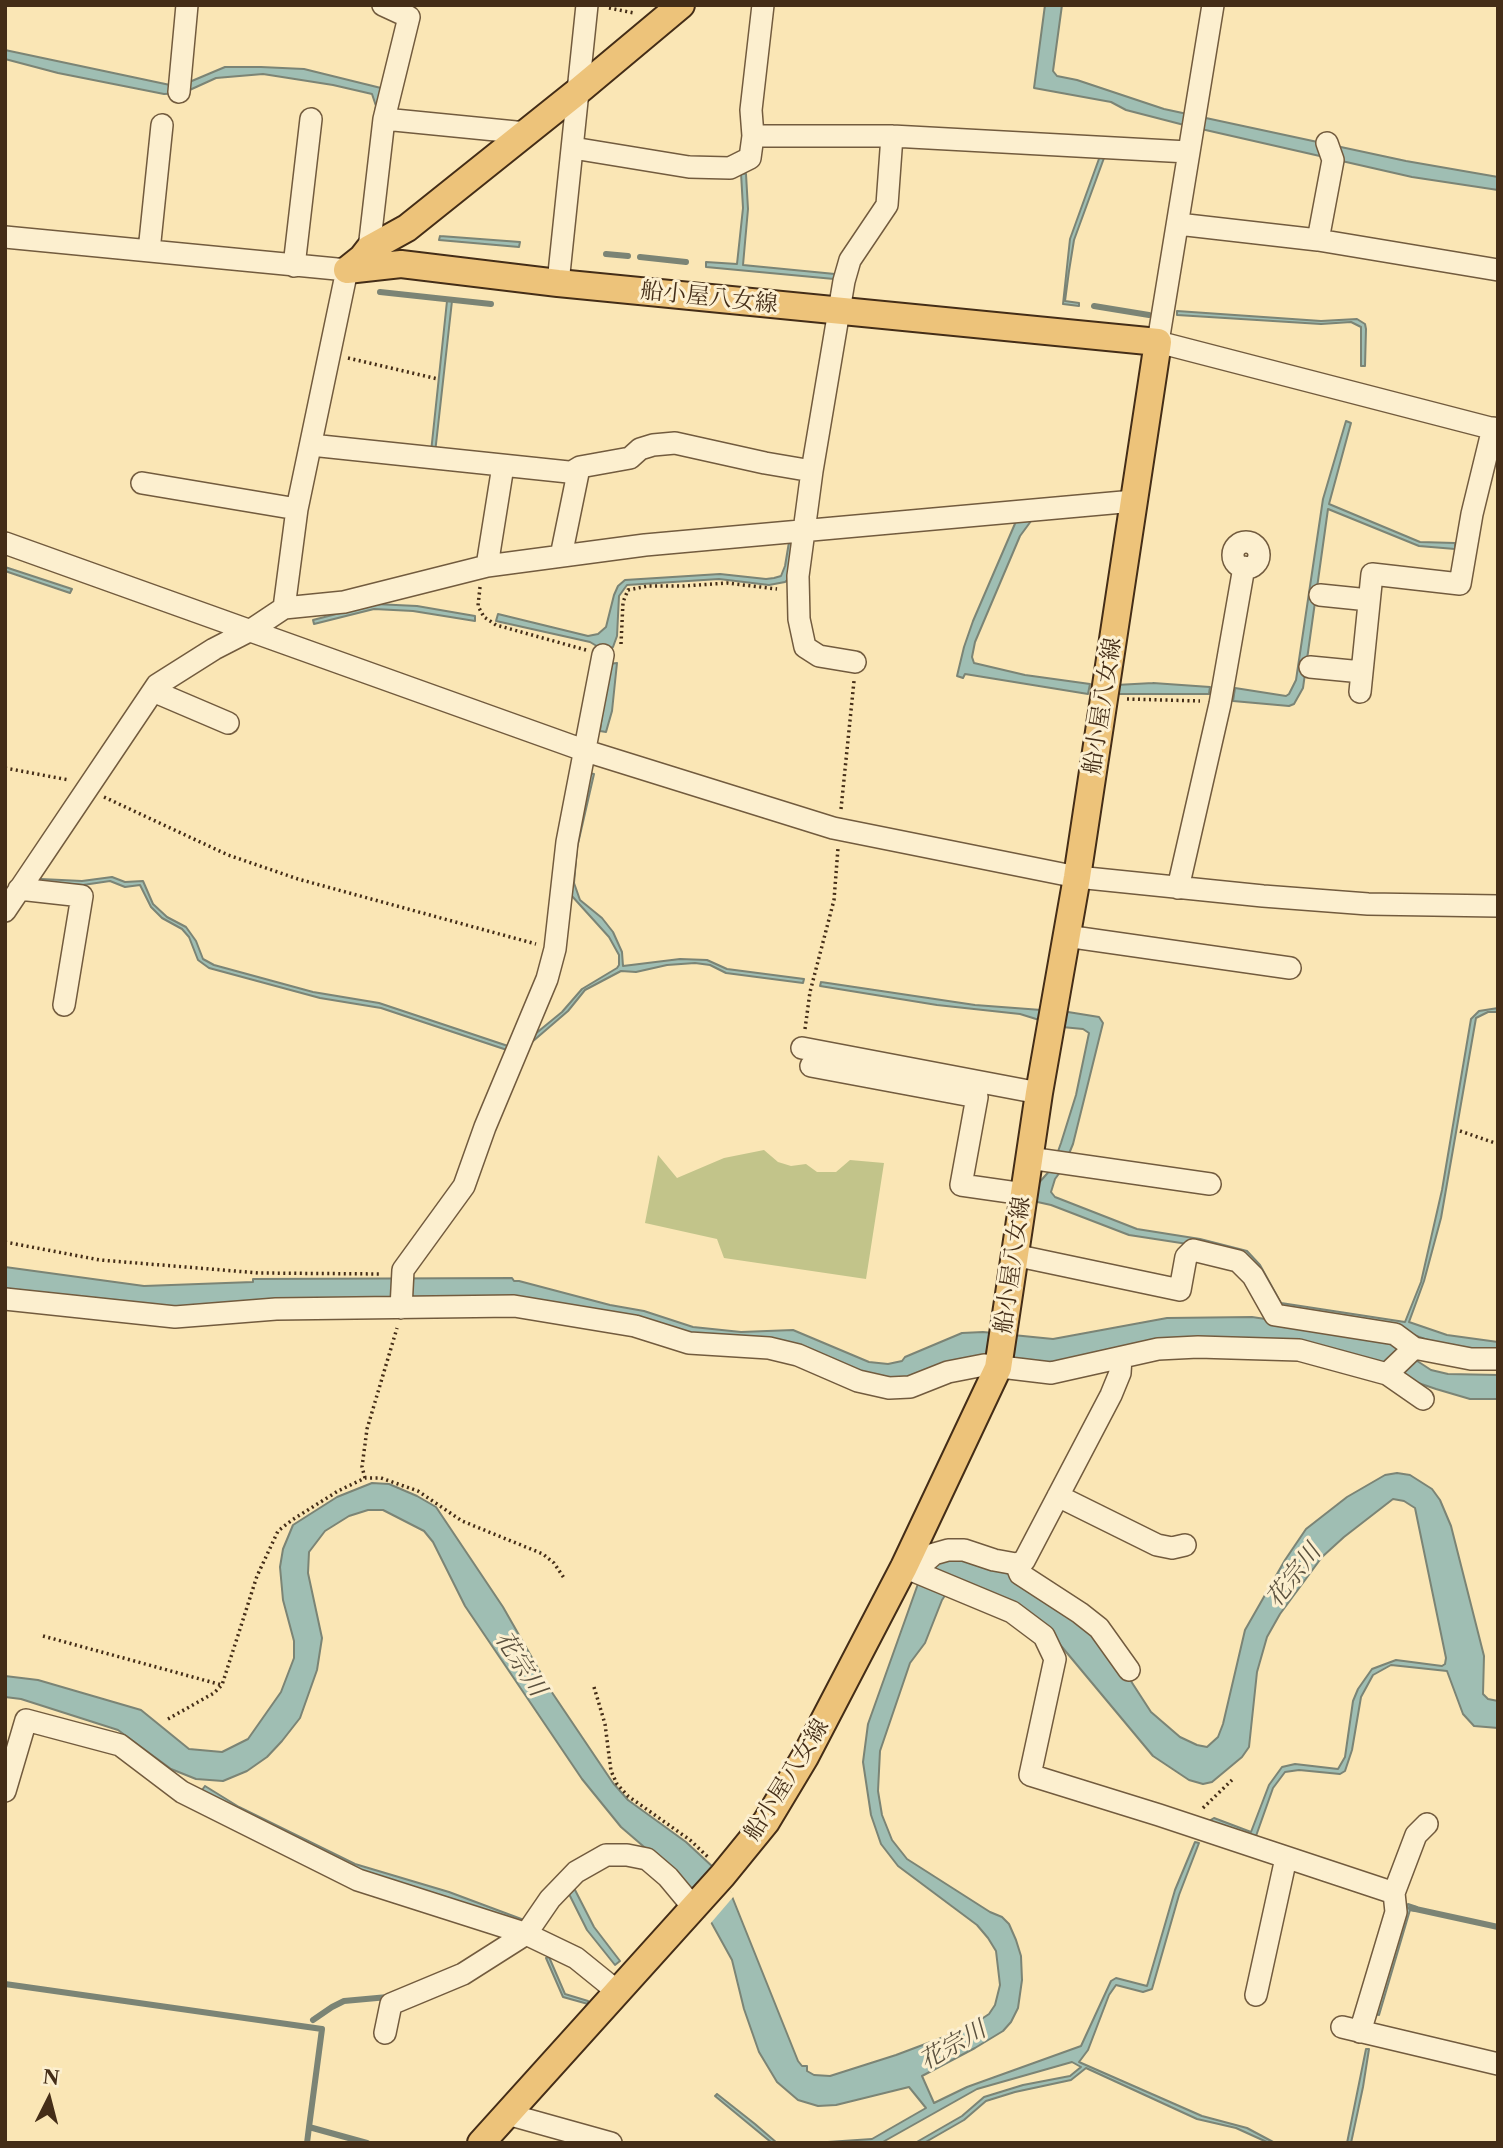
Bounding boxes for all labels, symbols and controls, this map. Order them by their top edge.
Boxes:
street label: 船小屋八女線 [639,277,779,319]
street label: 船小屋八女線 [1079,636,1127,776]
street label: 船小屋八女線 [990,1195,1036,1335]
water label: 花宗川 [1260,1539,1328,1613]
water label: 花宗川 [488,1626,552,1702]
street label: 船小屋八女線 [739,1714,835,1846]
water label: 花宗川 [915,2016,991,2076]
north arrow [14,2064,84,2134]
text: N [42,2065,61,2090]

